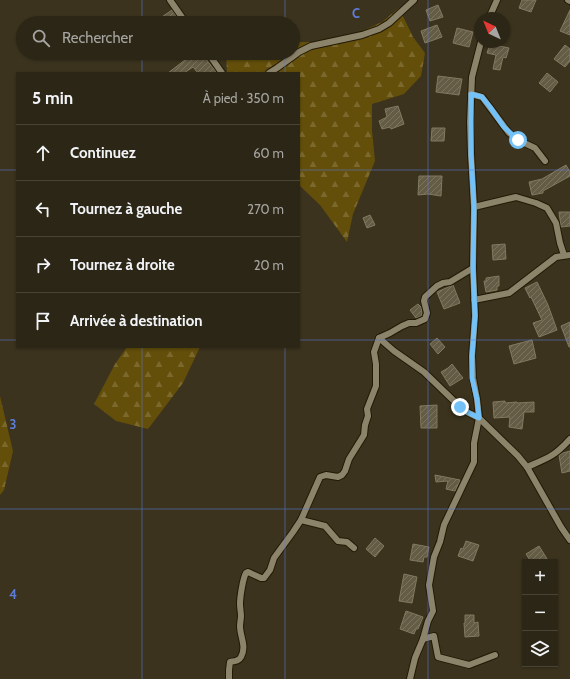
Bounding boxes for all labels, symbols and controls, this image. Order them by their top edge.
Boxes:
text: C [352,5,360,21]
north arrow [474,12,510,48]
search box [16,16,300,60]
icon: search [30,27,52,49]
text: Rechercher [62,29,133,47]
text: 5 min [32,88,73,108]
text: À pied · 350 m [203,90,284,106]
route start [509,131,527,149]
icon: ahead [32,142,54,164]
text: Continuez [70,144,136,162]
text: 60 m [253,145,284,161]
icon: left [32,198,54,220]
text: Tournez à gauche [70,200,182,218]
text: 270 m [247,201,284,217]
icon: right [32,254,54,276]
text: Tournez à droite [70,256,175,274]
text: 20 m [254,257,284,273]
icon: arrive [32,310,54,332]
text: Arrivée à destination [70,312,202,330]
route end [451,398,469,416]
text: 3 [9,416,17,432]
map controls [522,559,558,667]
button: + [522,559,558,595]
text: 4 [9,586,17,602]
button: − [522,595,558,631]
button: layers [522,631,558,667]

